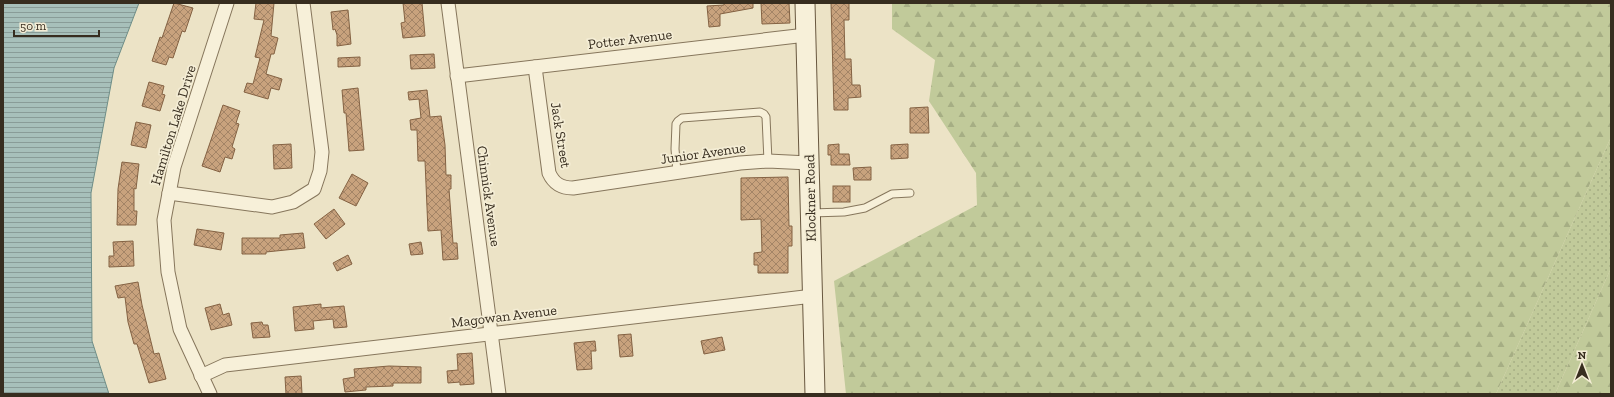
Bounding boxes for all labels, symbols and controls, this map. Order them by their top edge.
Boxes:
scale bar [14,12,99,38]
text: 50 m [20,19,47,33]
street label: Potter Avenue [587,26,674,53]
street label: Hamilton Lake Drive [147,63,200,187]
street label: Jack Street [547,101,574,170]
street label: Junior Avenue [659,139,747,168]
street label: Chinnick Avenue [473,145,504,248]
street label: Klockner Road [801,154,820,242]
street label: Magowan Avenue [450,302,558,331]
north arrow [1562,345,1602,385]
text: N [1578,349,1587,362]

